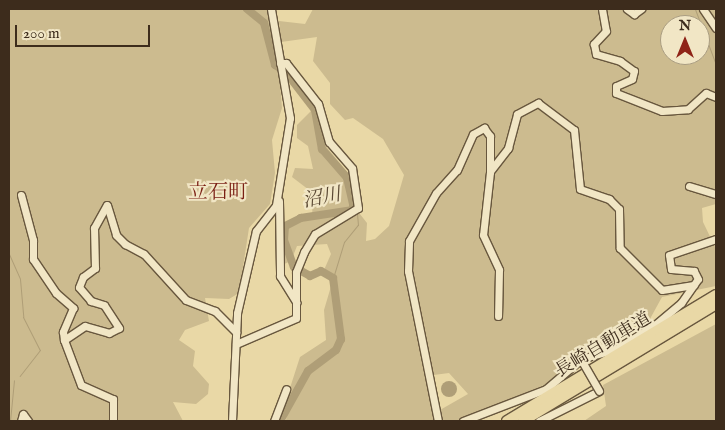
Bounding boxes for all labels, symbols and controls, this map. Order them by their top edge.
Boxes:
scale bar [18,15,152,47]
north arrow [660,15,710,65]
text: N [679,17,691,35]
text: 200 m [23,24,60,43]
district label: 立石町 [188,180,248,204]
water label: 沼川 [301,184,343,214]
street label: 長崎自動車道 [552,309,656,383]

